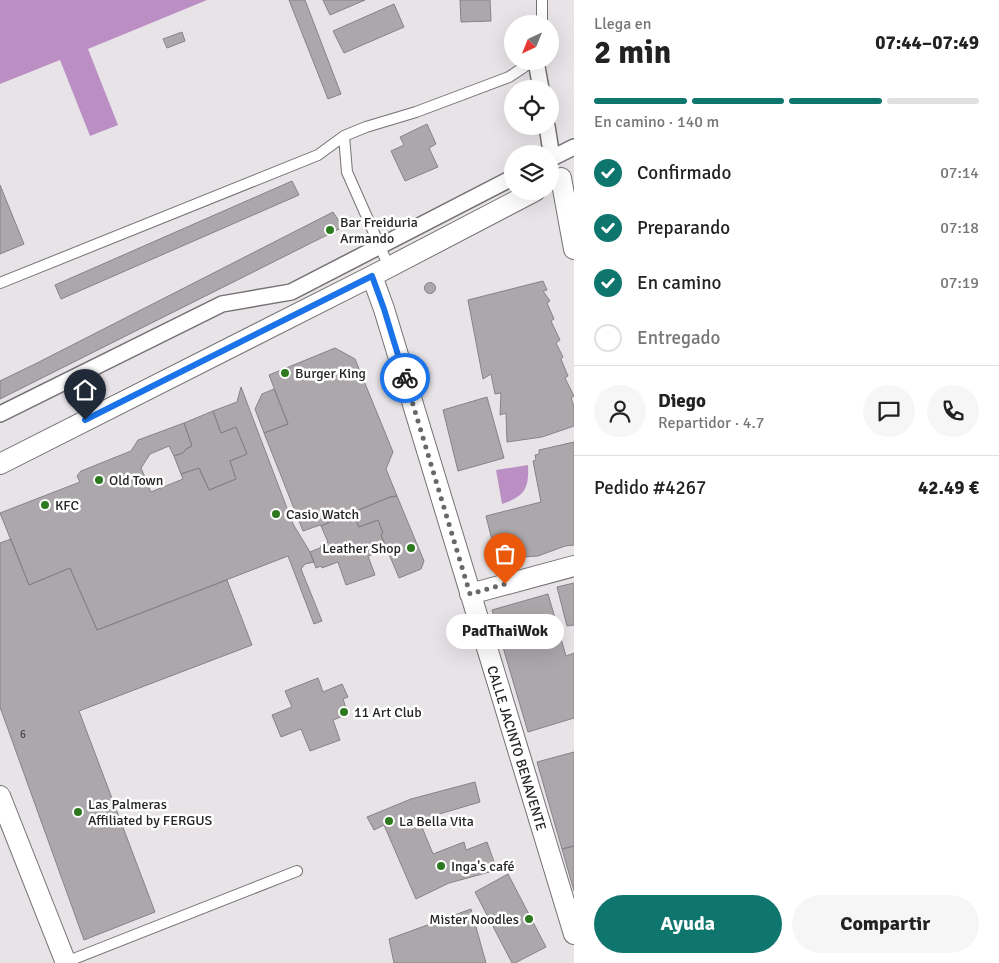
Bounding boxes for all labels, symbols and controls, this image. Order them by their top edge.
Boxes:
text: Llega en [594,14,652,34]
north arrow [504,15,559,70]
map controls [504,15,559,200]
text: 07:44–07:49 [875,31,979,55]
text: 2 min [594,33,671,72]
button: locate [504,80,559,135]
text: En camino · 140 m [594,112,719,132]
button: layers [504,145,559,200]
icon: check [594,159,622,187]
text: Confirmado [637,161,731,185]
text: 07:14 [940,163,979,183]
place label: Bar Freiduria Armando [340,214,418,247]
icon: check [594,214,622,242]
text: Preparando [637,216,730,240]
text: 07:18 [940,218,979,238]
marker: Bar Freiduria Armando [324,224,336,236]
icon: check [594,269,622,297]
text: En camino [637,271,721,295]
text: 07:19 [940,273,979,293]
text: Entregado [637,326,720,350]
courier [380,353,430,403]
icon: bike [391,364,419,392]
place label: Burger King [295,365,366,382]
marker: Burger King [279,367,291,379]
pin [64,369,106,420]
icon: home [71,376,99,404]
button: person [594,385,646,437]
button: chat [863,385,915,437]
button: phone [927,385,979,437]
text: Diego [658,389,706,413]
text: Repartidor · 4.7 [658,413,764,433]
place label: Old Town [109,472,163,489]
marker: Old Town [93,474,105,486]
text: Pedido #4267 [594,476,706,500]
text: 42.49 € [918,476,979,500]
place label: KFC [55,497,79,514]
marker: KFC [39,499,51,511]
place label: Casio Watch [286,506,359,523]
marker: Casio Watch [270,508,282,520]
pin [484,533,526,584]
place label: Leather Shop [322,540,401,557]
icon: bag [491,540,519,568]
marker: Leather Shop [405,542,417,554]
callout: PadThaiWok [446,614,564,649]
text: PadThaiWok [462,621,548,641]
street label: CALLE JACINTO BENAVENTE [483,664,550,833]
place label: 11 Art Club [354,704,422,721]
marker: 11 Art Club [338,706,350,718]
house number: 6 [20,728,26,741]
place label: Las Palmeras Affiliated by FERGUS [88,796,213,829]
marker: Las Palmeras Affiliated by FERGUS [72,806,84,818]
place label: La Bella Vita [399,813,474,830]
marker: La Bella Vita [383,815,395,827]
place label: Inga's café [451,858,515,875]
marker: Inga's café [435,860,447,872]
button: Ayuda [594,895,782,953]
button: Compartir [792,895,979,953]
place label: Mister Noodles [429,911,519,928]
marker: Mister Noodles [523,913,535,925]

